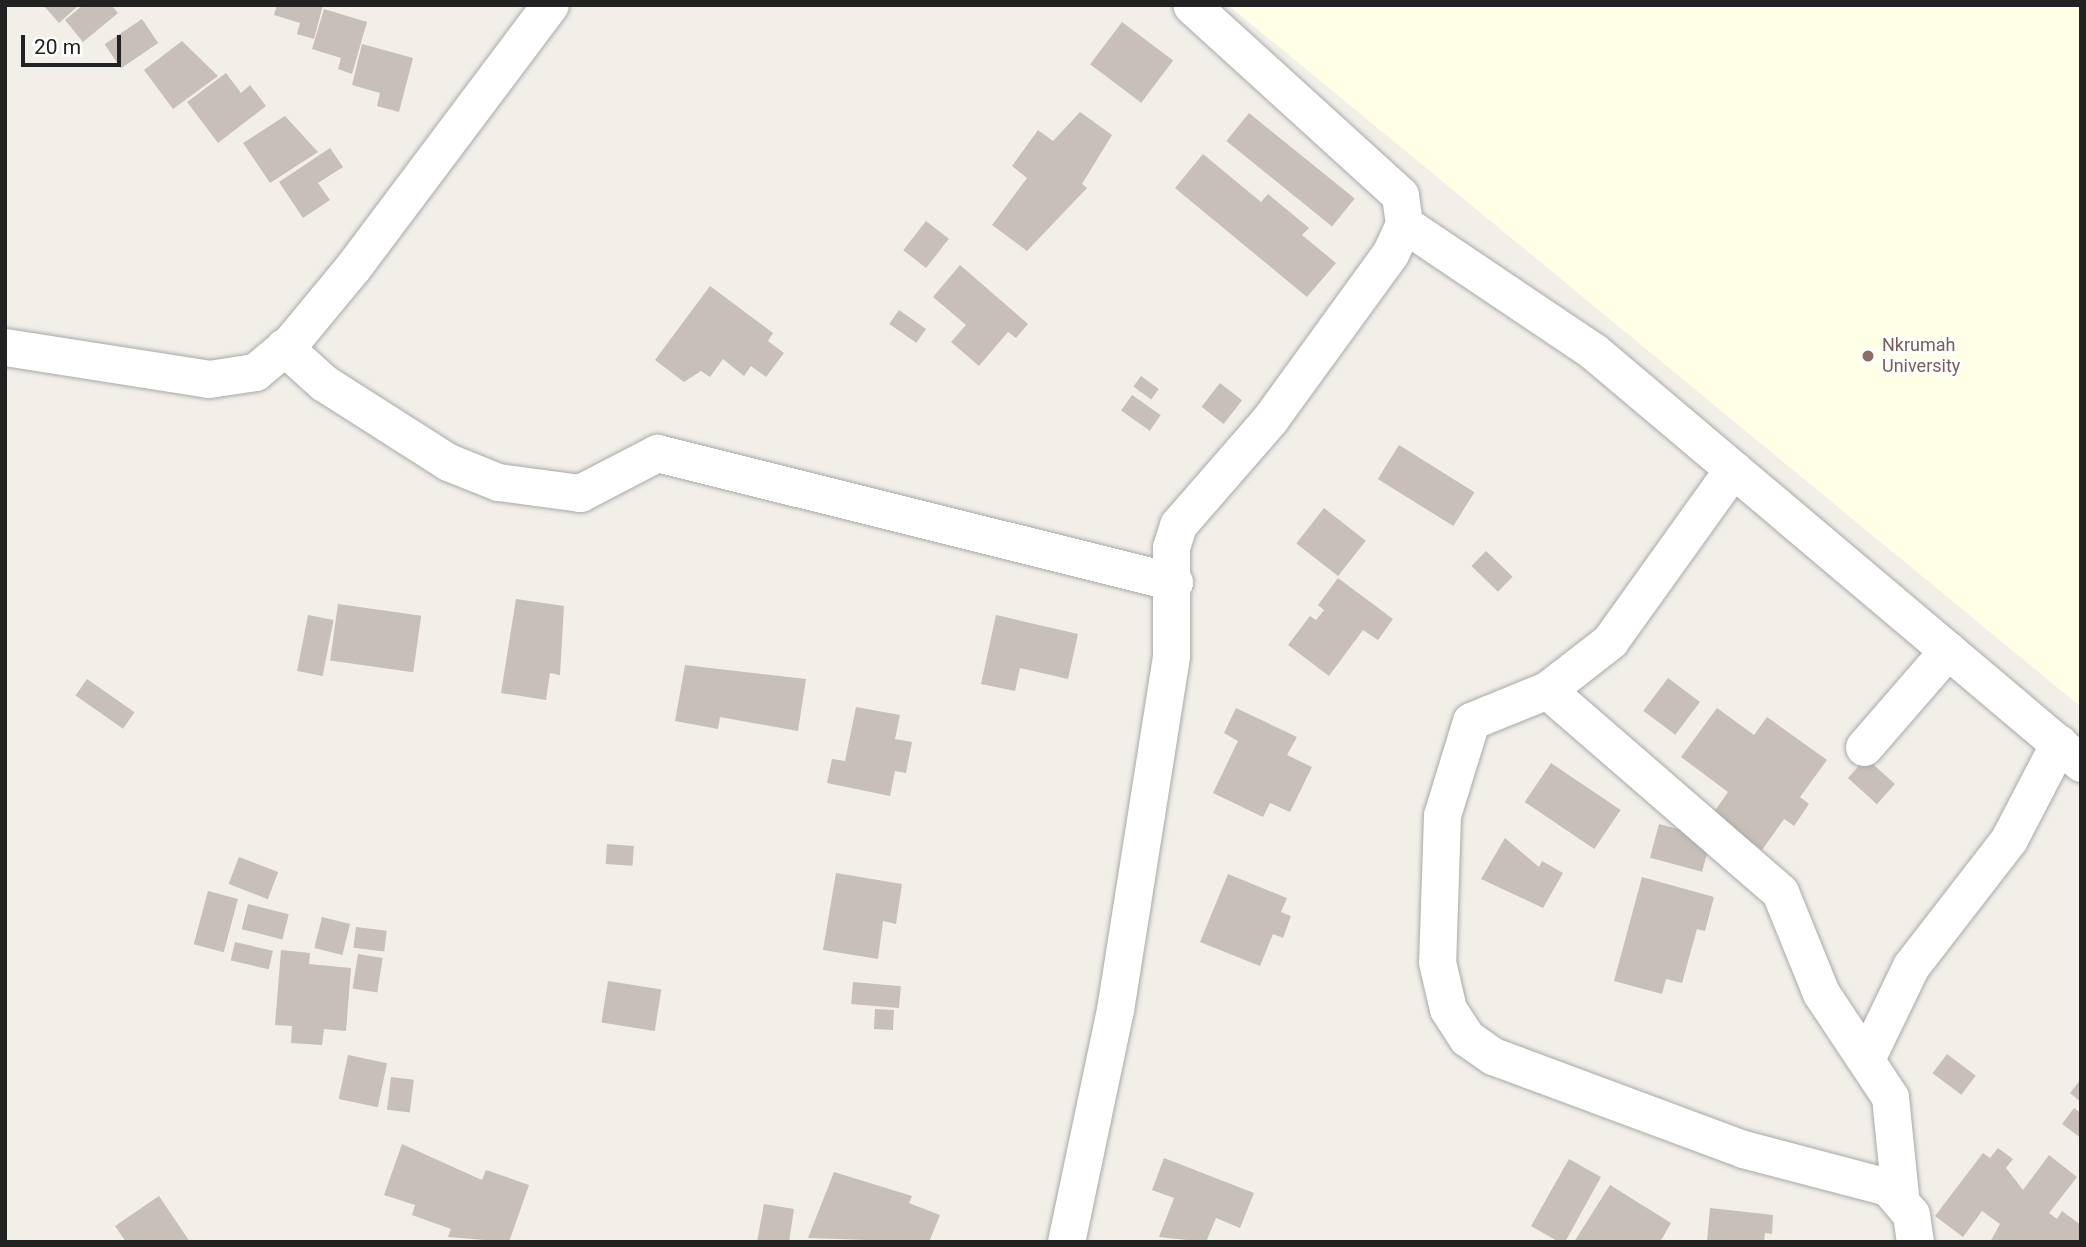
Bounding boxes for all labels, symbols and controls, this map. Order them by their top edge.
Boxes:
scale bar [24,21,124,65]
text: 20 m [34,35,81,59]
place label: Nkrumah University [1882,335,1960,378]
marker: Nkrumah University [1860,348,1876,364]

